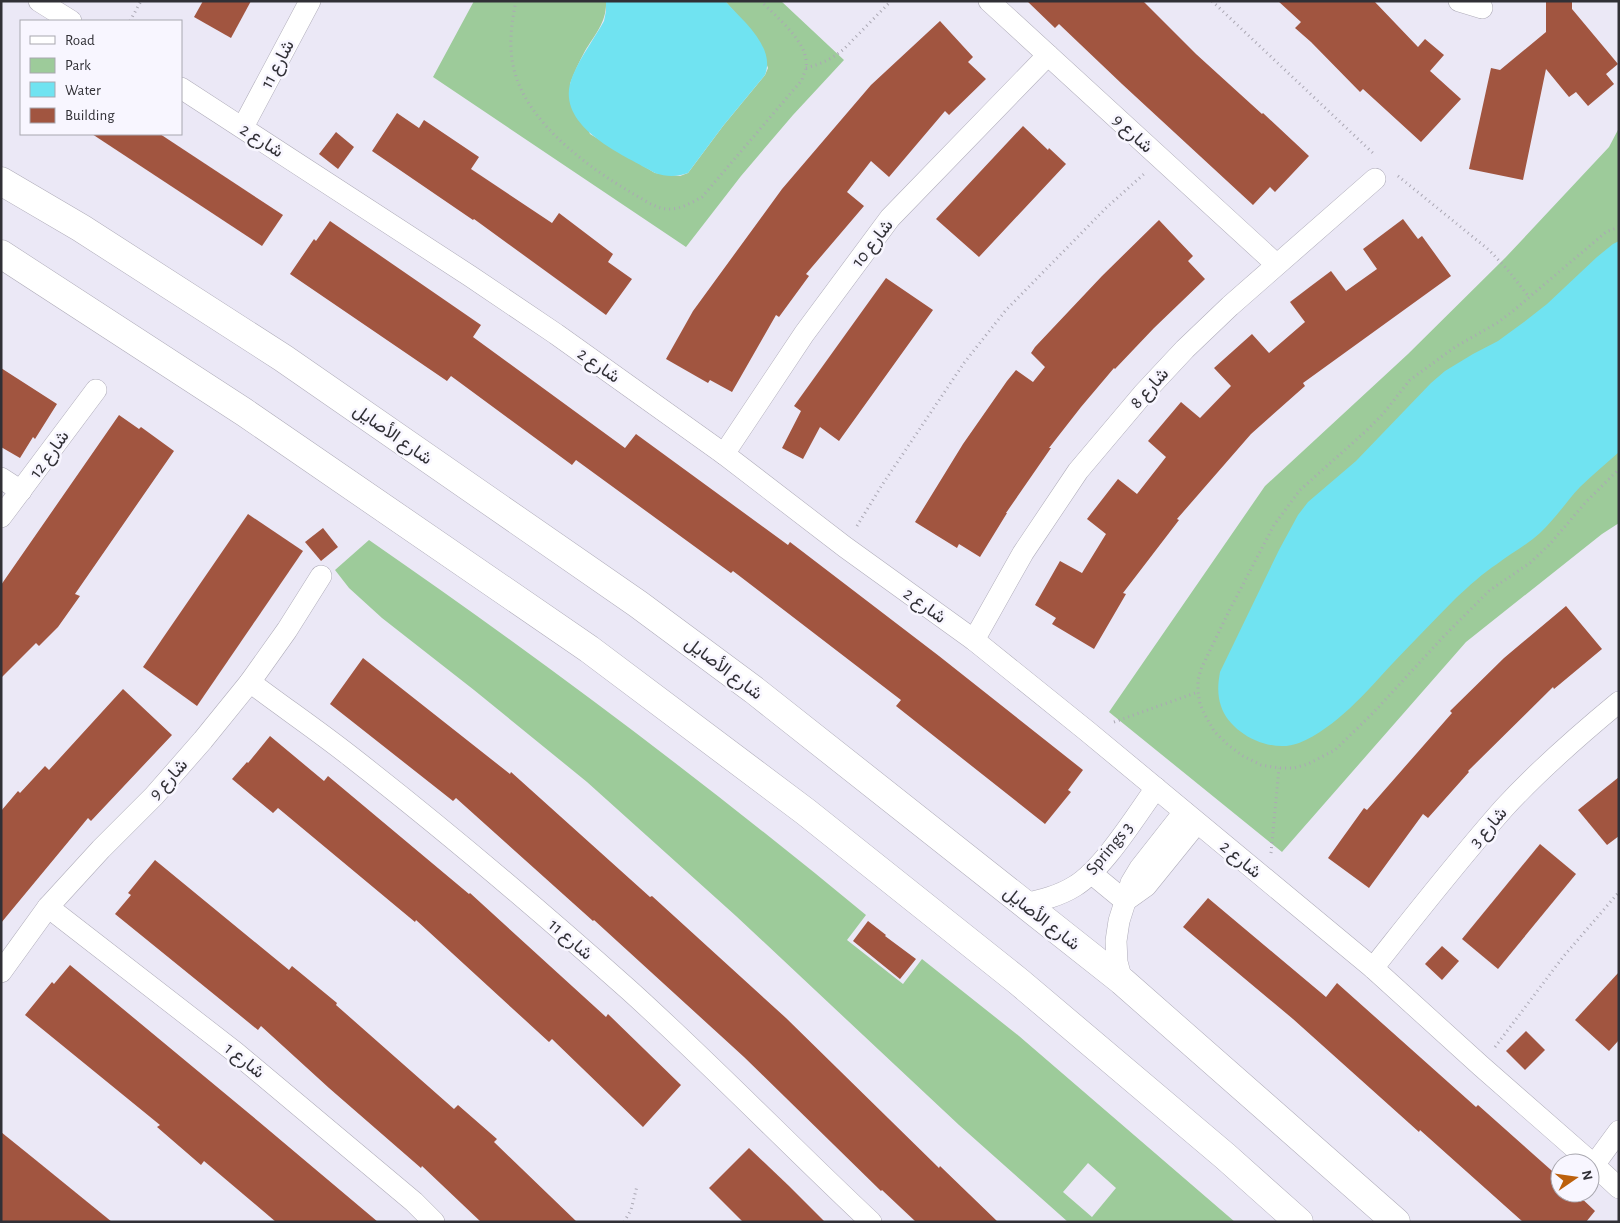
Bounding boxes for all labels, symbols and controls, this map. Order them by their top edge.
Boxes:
legend [20,20,182,135]
text: Road [65,33,95,48]
street label: شارع 11 [258,37,300,92]
text: Park [65,58,91,73]
text: Water [65,83,101,98]
text: Building [65,108,115,123]
street label: شارع 9 [1107,111,1156,158]
street label: شارع 2 [236,120,286,163]
street label: شارع 10 [849,216,898,272]
street label: شارع 2 [573,345,623,388]
street label: شارع 8 [1127,365,1174,414]
street label: شارع الأصايل [349,400,436,470]
street label: شارع 12 [27,428,74,483]
street label: شارع 2 [899,585,949,629]
street label: شارع الأصايل [680,632,767,705]
street label: شارع 9 [146,756,193,805]
street label: شارع 3 [1467,804,1512,852]
street label: Springs 3 [1083,819,1137,878]
street label: شارع 2 [1215,838,1264,883]
street label: شارع الأصايل [999,882,1084,956]
street label: شارع 11 [544,916,596,965]
street label: شارع 1 [220,1040,268,1084]
north arrow [1550,1153,1600,1203]
text: N [1579,1169,1595,1182]

